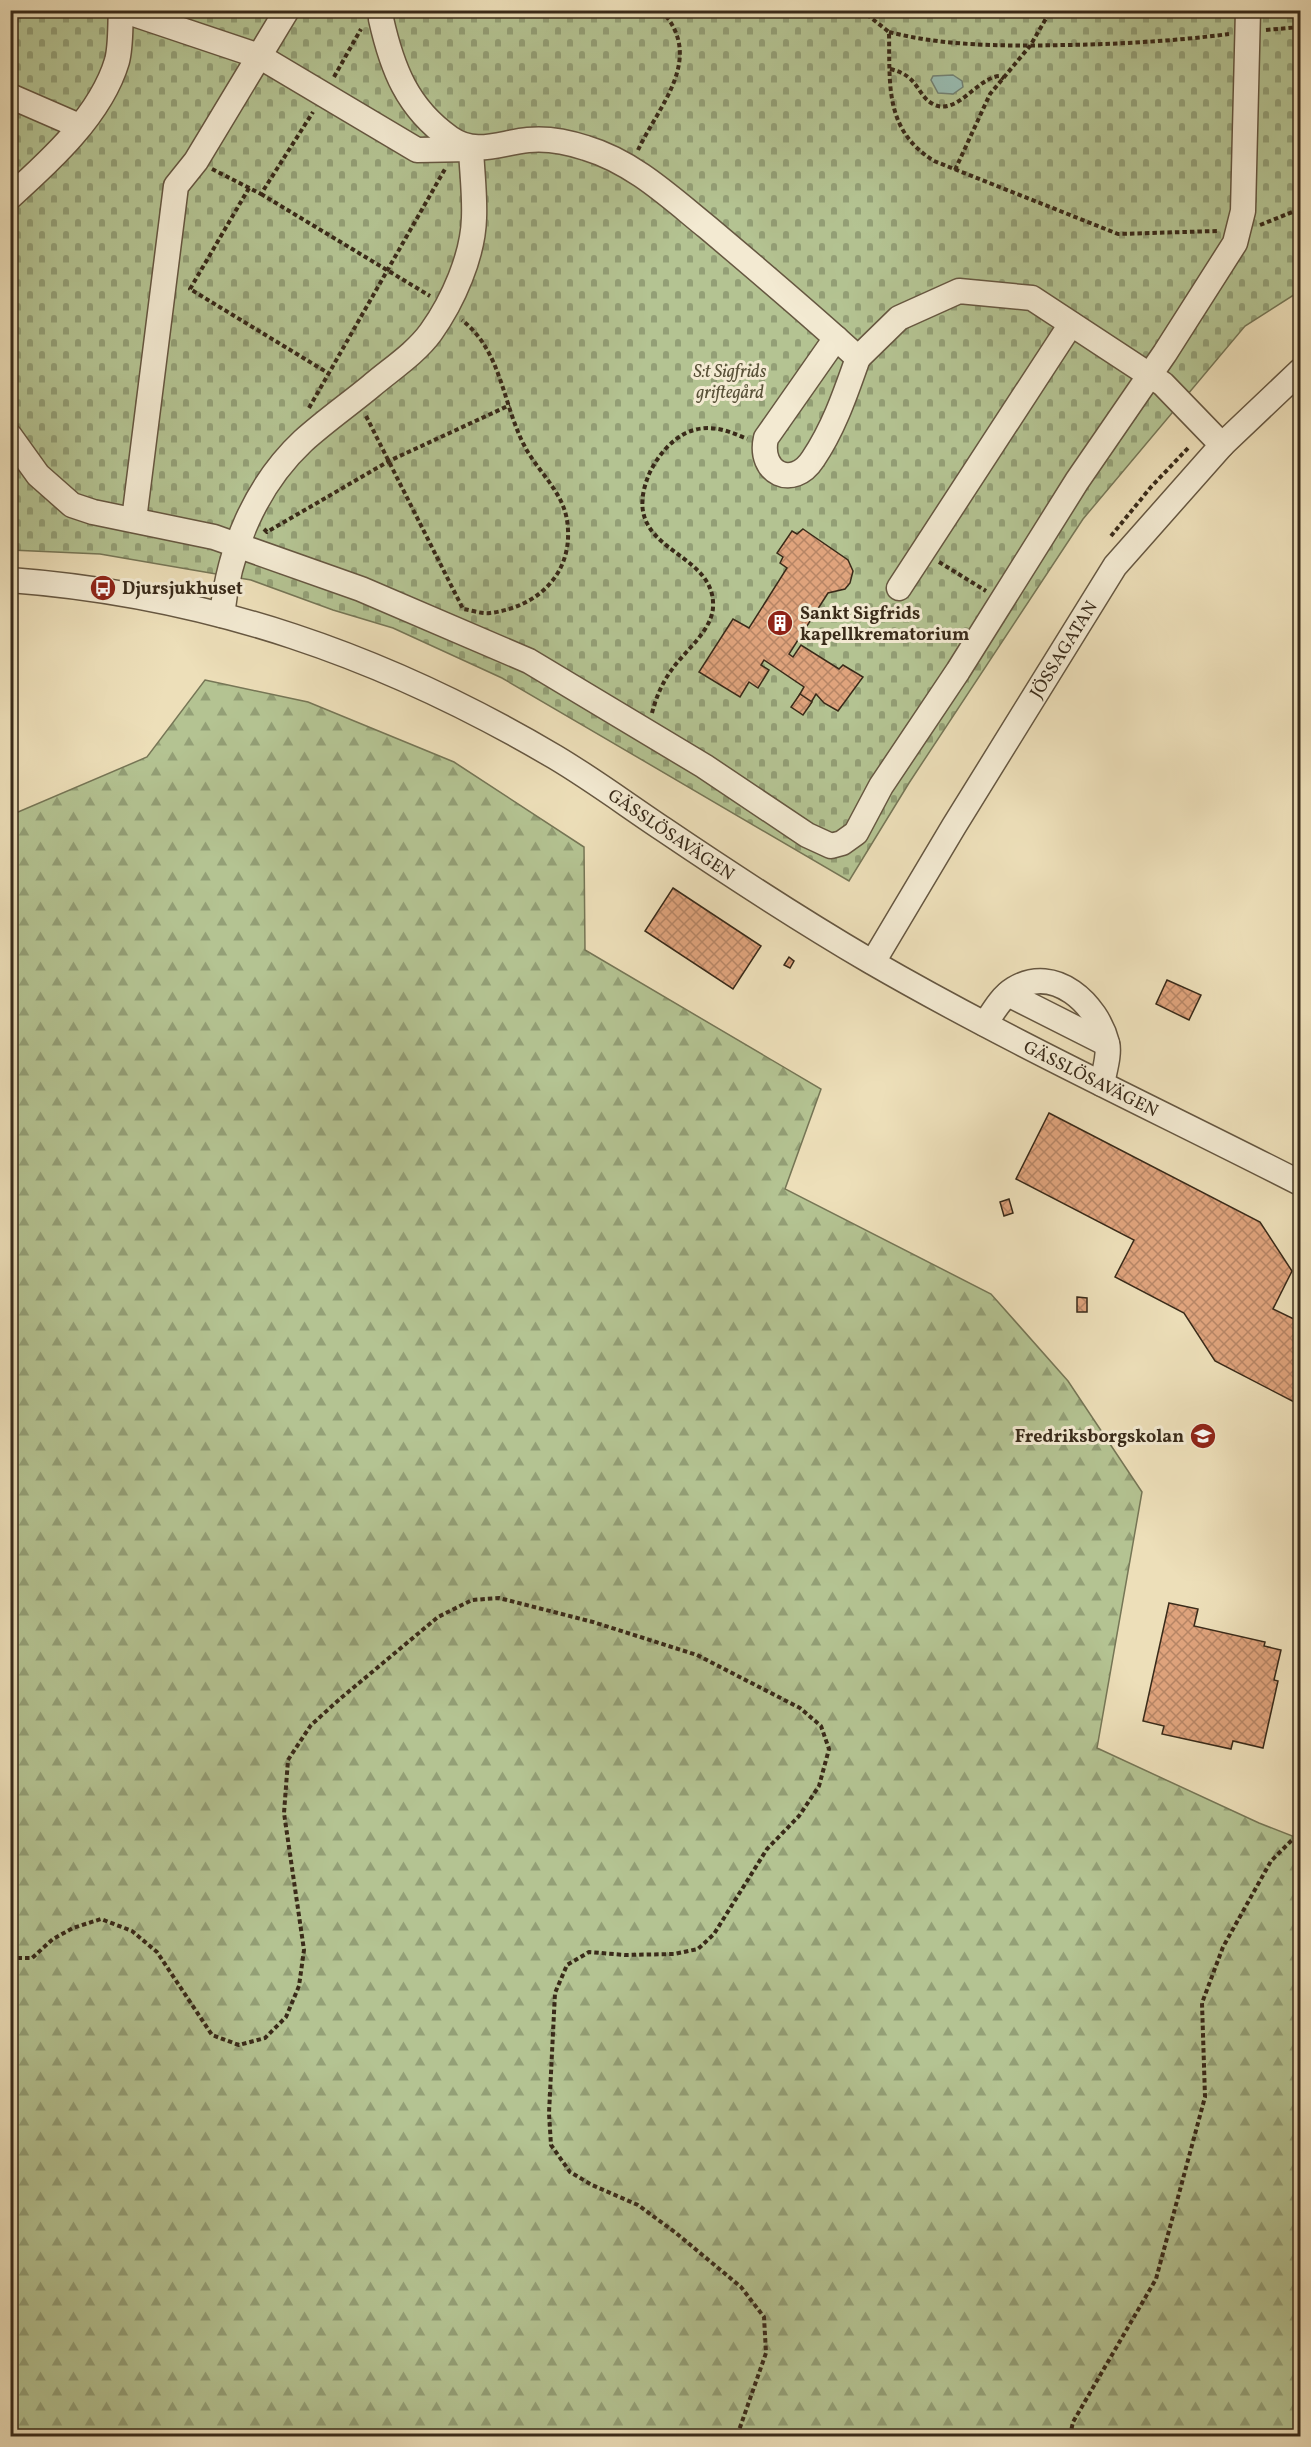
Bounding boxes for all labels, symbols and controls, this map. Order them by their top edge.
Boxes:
park label: S:t Sigfrids griftegård [694,360,767,406]
bus stop icon: Djursjukhuset [88,573,118,603]
place label: Djursjukhuset [122,577,243,602]
street label: JÖSSAGATAN [1025,597,1104,704]
place label: Sankt Sigfrids kapellkrematorium [800,602,969,648]
building icon: Sankt Sigfrids kapellkrematorium [765,608,795,638]
street label: GÄSSLÖSAVÄGEN [602,784,739,887]
street label: GÄSSLÖSAVÄGEN [1019,1035,1162,1124]
school or university icon: Fredriksborgskolan [1188,1421,1218,1451]
place label: Fredriksborgskolan [1015,1425,1184,1450]

